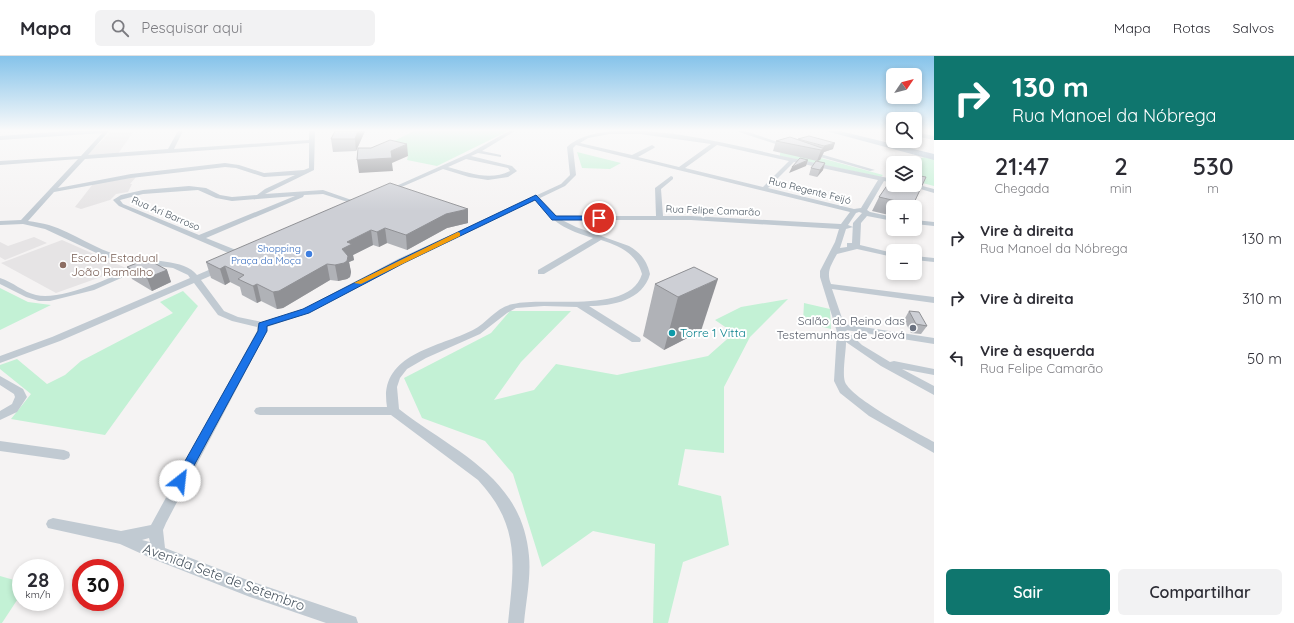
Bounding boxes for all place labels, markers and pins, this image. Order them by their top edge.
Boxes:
pin [582,201,616,235]
place label: Shopping Praça da Moça [231,242,301,267]
marker: Shopping Praça da Moça [304,249,314,259]
place label: Escola Estadual João Ramalho [71,250,158,279]
marker: Escola Estadual João Ramalho [58,260,68,270]
place label: Salão do Reino das Testemunhas de Jeová [777,313,905,342]
marker: Salão do Reino das Testemunhas de Jeová [908,323,918,333]
place label: Torre 1 Vitta [680,325,746,340]
marker: Torre 1 Vitta [667,328,677,338]

